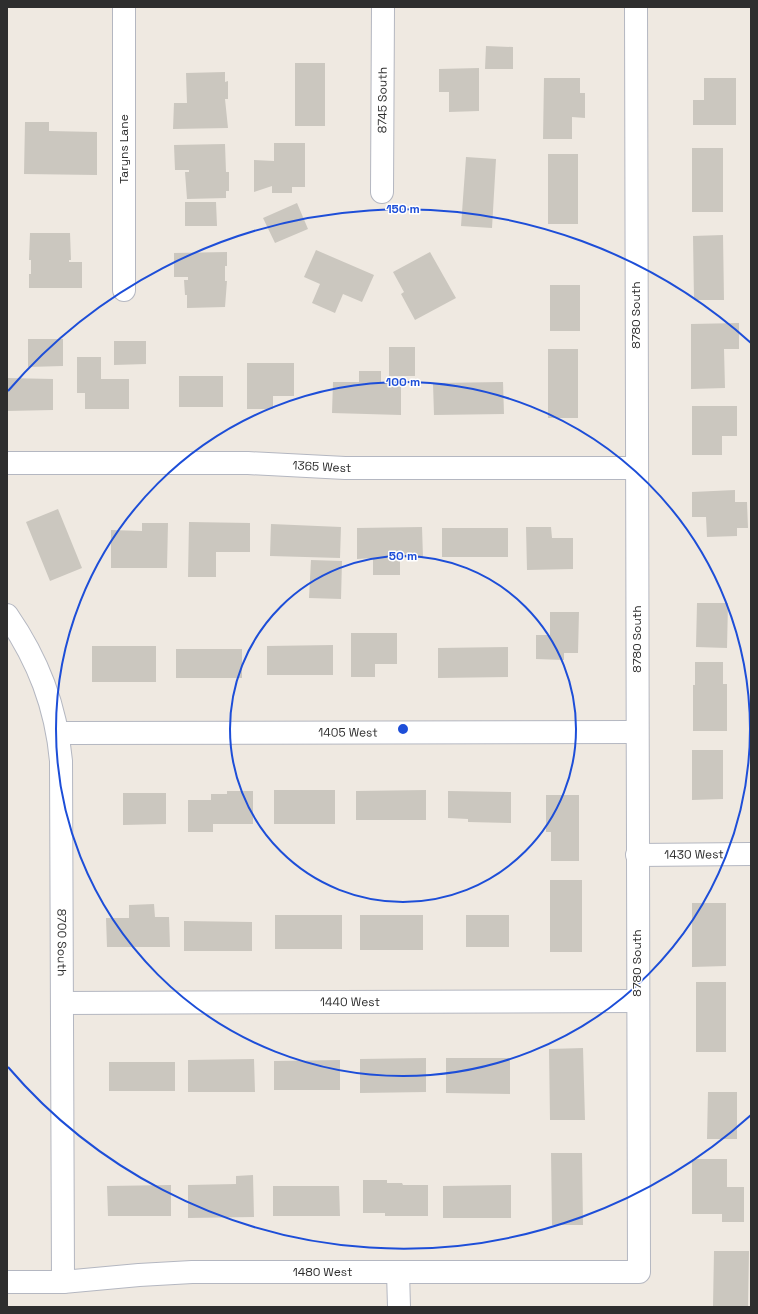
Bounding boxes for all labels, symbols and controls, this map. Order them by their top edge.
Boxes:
street label: 8745 South [374,67,391,133]
street label: Taryns Lane [116,114,132,184]
text: 150 m [386,201,420,217]
street label: 8780 South [628,281,644,349]
text: 100 m [386,374,420,390]
street label: 1365 West [292,457,351,476]
text: 50 m [389,548,417,564]
street label: 8780 South [629,605,645,673]
centre of rings [396,722,410,736]
street label: 1405 West [318,724,378,741]
street label: 1430 West [664,846,724,863]
street label: 8700 South [54,909,70,976]
street label: 8780 South [629,929,645,997]
street label: 1440 West [320,994,380,1010]
street label: 1480 West [293,1264,353,1280]

